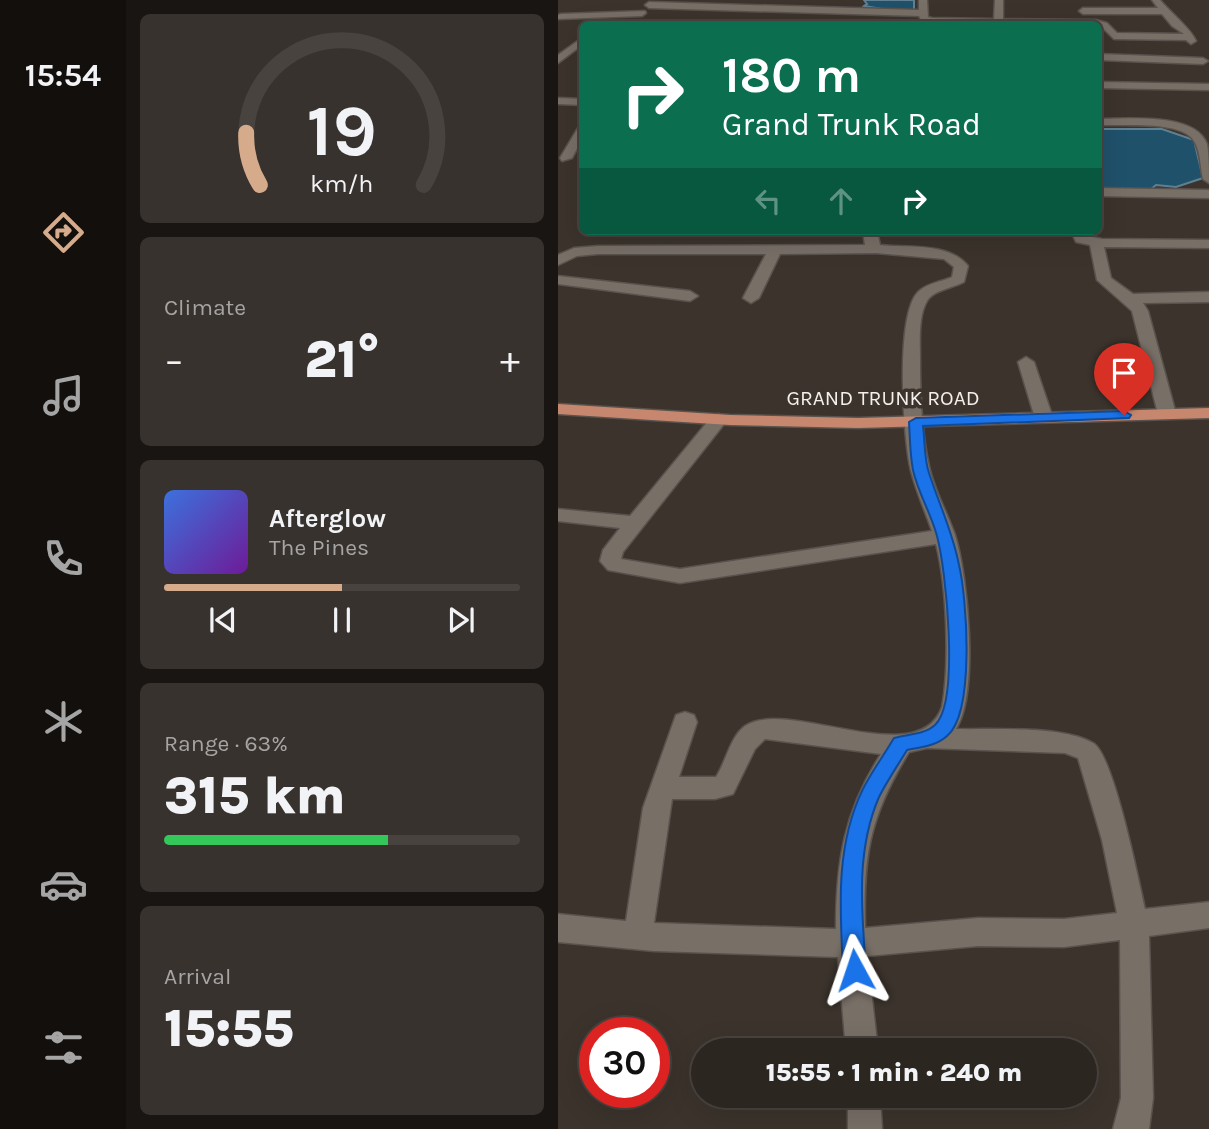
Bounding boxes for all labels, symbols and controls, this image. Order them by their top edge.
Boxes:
text: 180 m [722,47,861,104]
icon: right [607,49,698,140]
text: 15:54 [25,57,101,94]
text: 19 [307,88,377,173]
text: Grand Trunk Road [722,106,981,143]
text: km/h [310,168,374,197]
icon: left [749,182,787,220]
icon: ahead [822,182,860,220]
icon: right [895,182,933,220]
icon: directions [39,208,88,257]
text: Climate [164,294,246,321]
text: 21° [304,329,380,390]
text: − [164,338,184,383]
text: + [500,338,520,383]
pin [1094,343,1154,415]
icon: arrive [1105,354,1143,392]
icon: music [39,371,88,420]
street label: GRAND TRUNK ROAD [786,386,980,410]
text: Afterglow [269,503,386,534]
icon: phone [39,534,88,583]
text: The Pines [269,534,369,561]
icon: previous [204,601,242,639]
icon: pause [323,601,361,639]
icon: next [442,601,480,639]
icon: climate [39,697,88,746]
text: Range · 63% [164,730,288,757]
text: 315 km [164,765,346,826]
icon: car [39,860,88,909]
position arrow [818,933,892,1007]
text: Arrival [164,963,231,990]
text: 15:55 [164,998,294,1059]
speed limit sign: 30 [579,1017,670,1108]
icon: filters [39,1023,88,1072]
text: 15:55 · 1 min · 240 m [766,1057,1022,1088]

